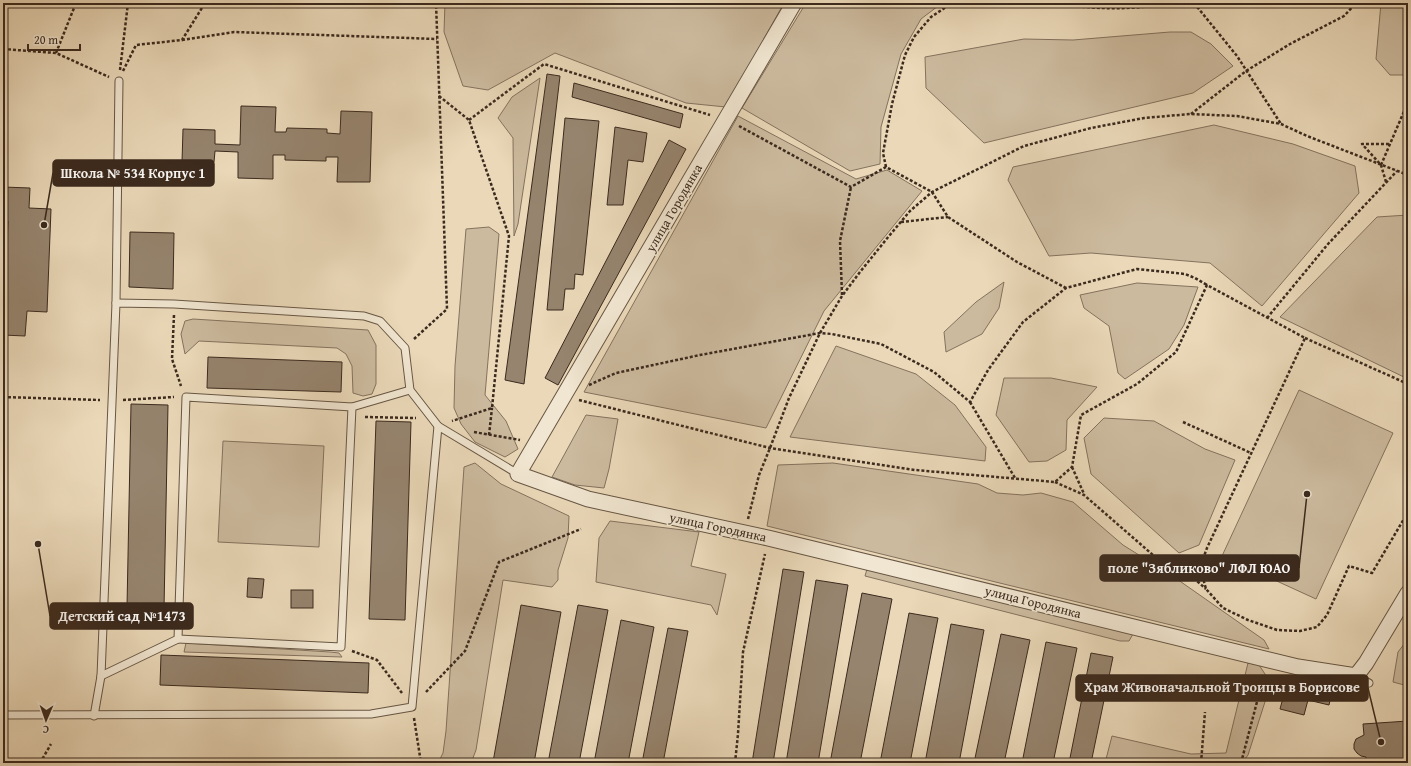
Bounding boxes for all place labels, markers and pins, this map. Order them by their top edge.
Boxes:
callout: Школа № 534 Корпус 1 [53,160,214,186]
callout: поле "Зябликово" ЛФЛ ЮАО [1100,555,1299,581]
callout: Детский сад №1473 [50,603,193,629]
callout: Храм Живоначальной Троицы в Борисове [1076,675,1368,701]

